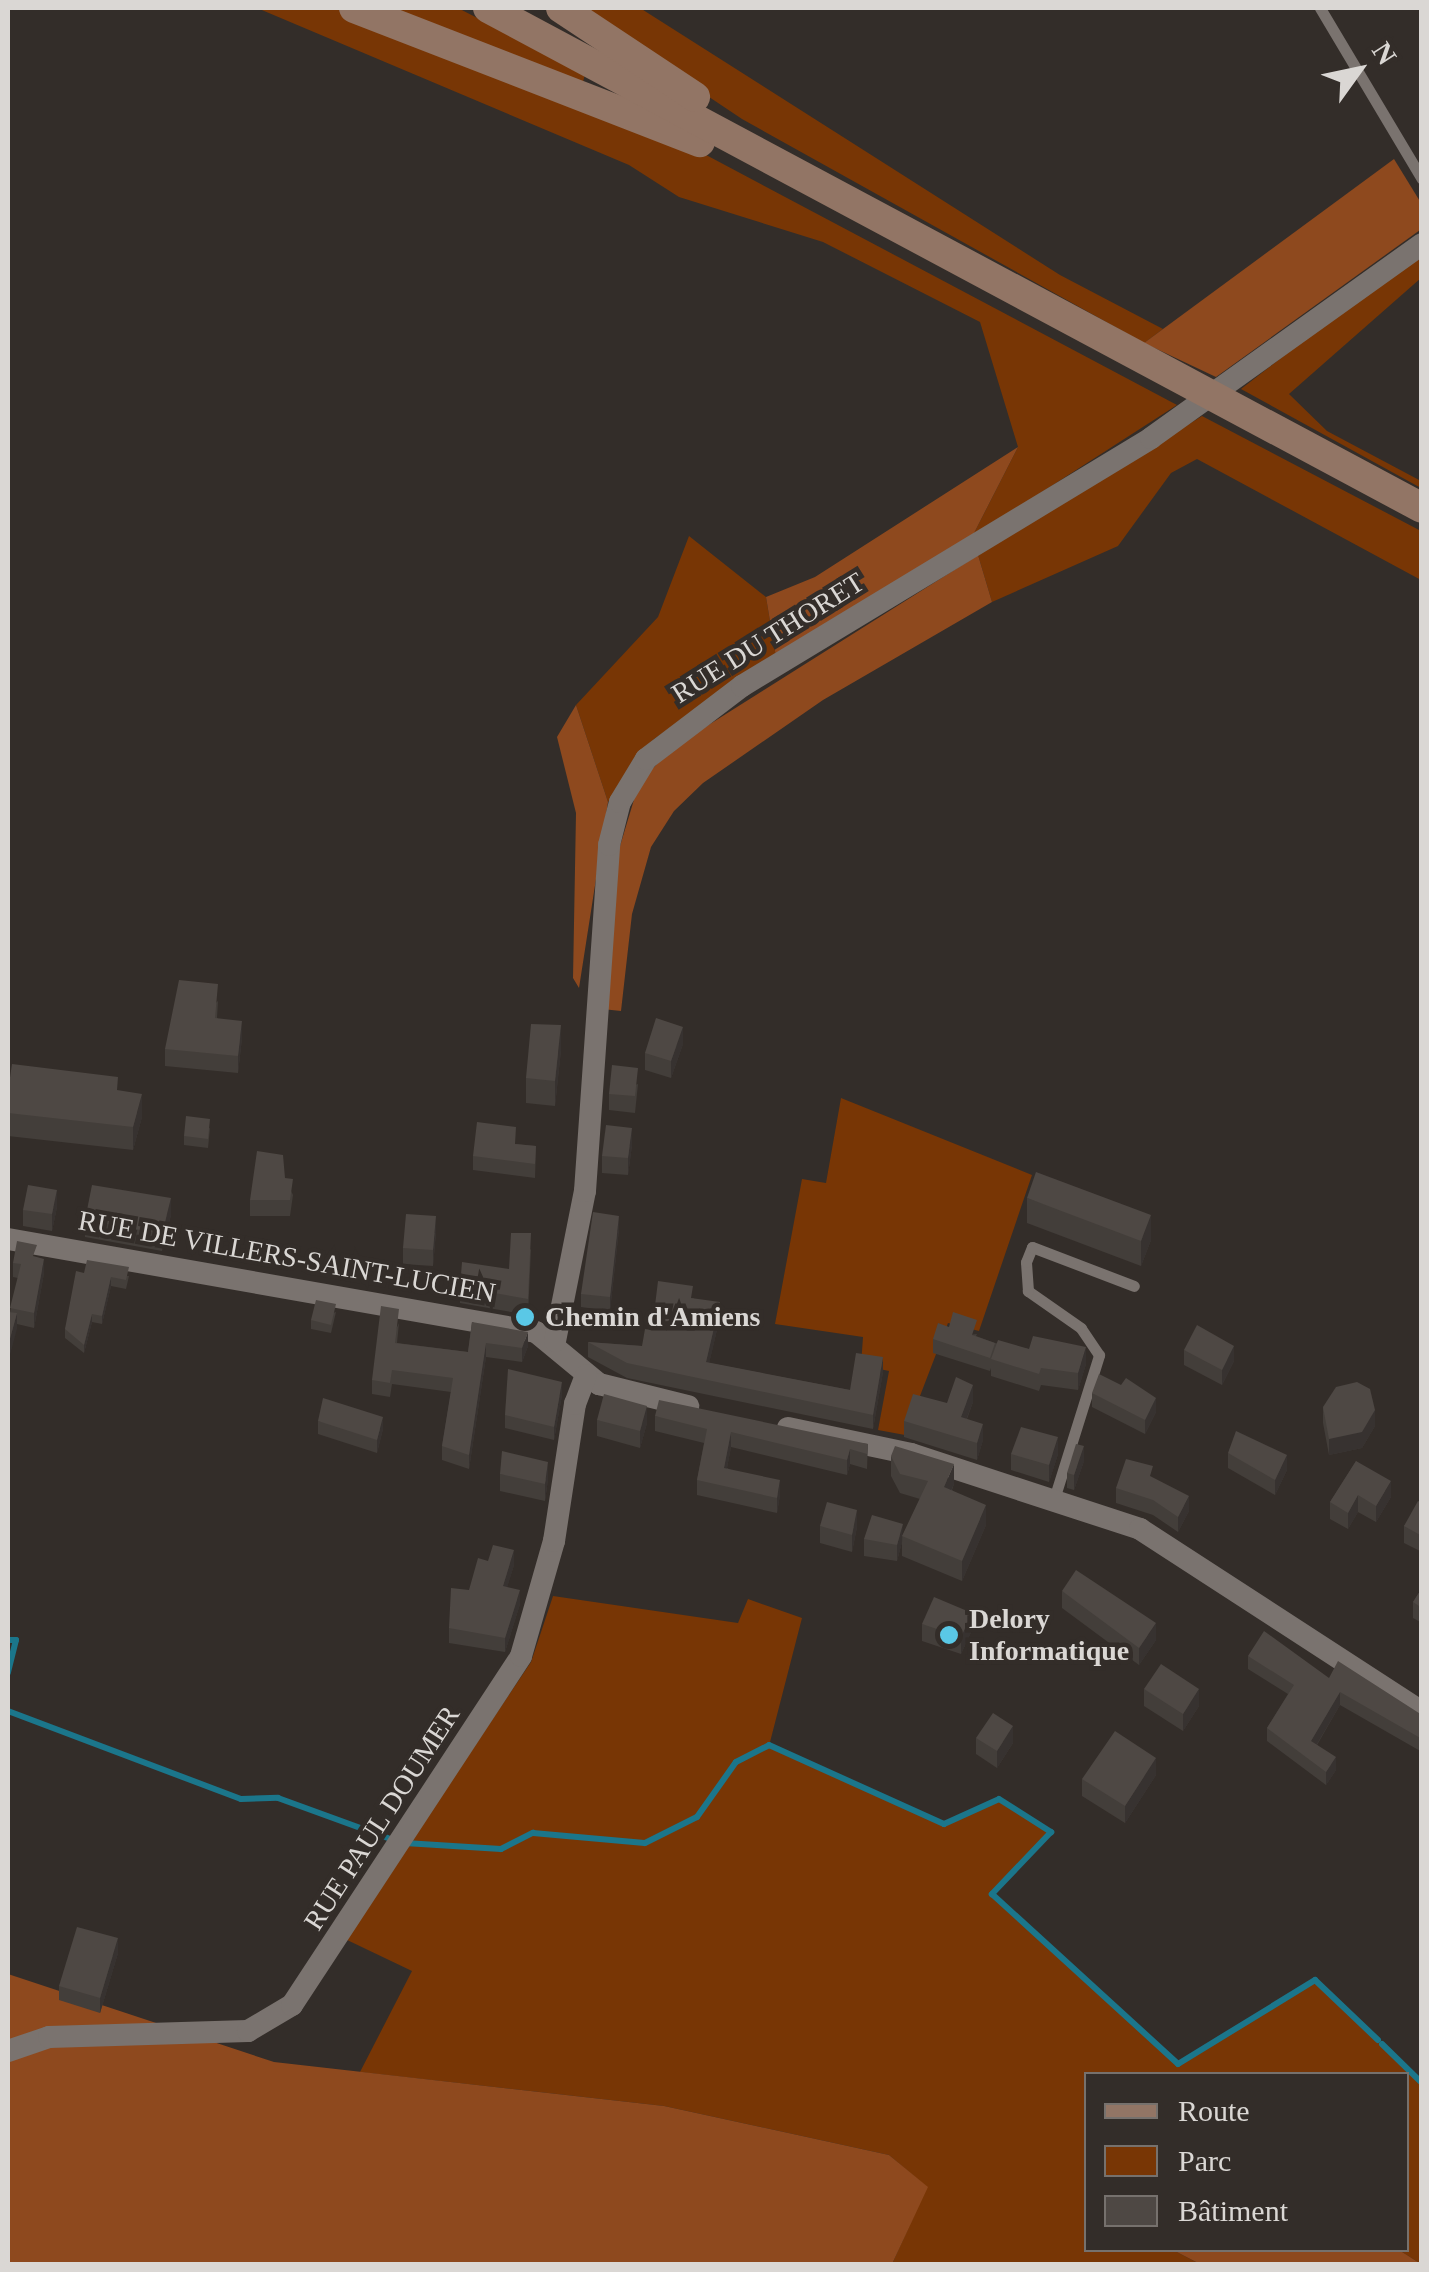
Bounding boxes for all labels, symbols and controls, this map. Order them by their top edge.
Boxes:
north arrow [1309,20,1409,120]
text: N [1366,36,1403,70]
street label: RUE DU THORET [665,565,871,711]
street label: RUE DE VILLERS-SAINT-LUCIEN [76,1204,498,1310]
place label: Chemin d'Amiens [545,1300,760,1334]
marker: Chemin d'Amiens [514,1306,536,1328]
place label: Delory Informatique [969,1602,1129,1668]
marker: Delory Informatique [938,1624,960,1646]
street label: RUE PAUL DOUMER [297,1699,467,1937]
legend [1084,2072,1409,2252]
text: Route [1178,2094,1250,2127]
text: Parc [1178,2144,1231,2177]
text: Bâtiment [1178,2194,1288,2227]

